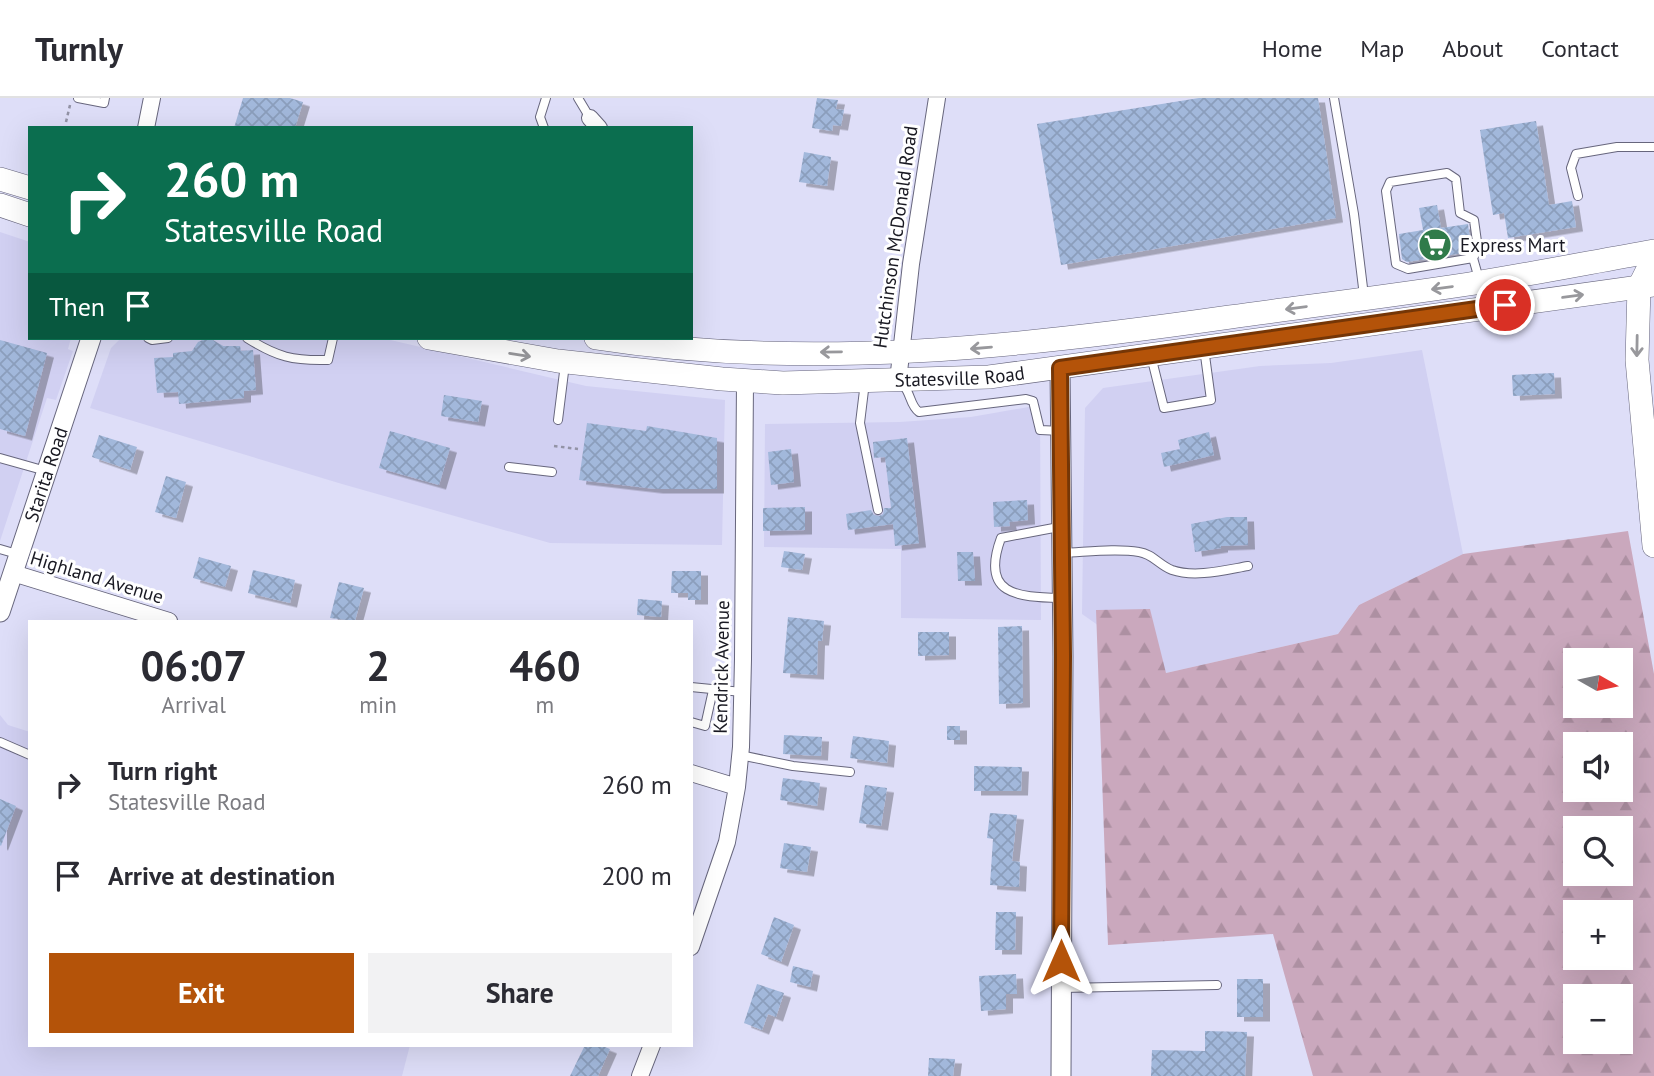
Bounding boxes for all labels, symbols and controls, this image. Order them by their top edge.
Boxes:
text: Turnly [35,27,123,70]
text: Home [1262,33,1322,64]
text: Map [1360,33,1404,64]
text: About [1442,33,1503,64]
text: Contact [1541,33,1619,64]
street label: Hutchinson McDonald Road [867,124,923,350]
text: 260 m [164,147,299,211]
icon: right [49,154,140,245]
text: Statesville Road [164,209,383,251]
supermarket icon: Express Mart [1416,226,1454,264]
place label: Express Mart [1460,233,1566,257]
pin [1475,275,1535,335]
one-way arrow [1431,281,1454,294]
icon: arrive [1486,286,1524,324]
icon: arrive [119,287,157,325]
one-way arrow [1561,289,1584,302]
text: Then [49,290,105,323]
one-way arrow [1286,302,1308,315]
one-way arrow [1631,334,1644,357]
one-way arrow [970,341,993,354]
one-way arrow [820,345,843,359]
one-way arrow [508,349,531,362]
street label: Statesville Road [894,360,1026,392]
street label: Starita Road [19,424,73,525]
street label: Highland Avenue [28,545,166,609]
street label: Kendrick Avenue [708,600,734,734]
text: 06:07 [140,638,247,693]
text: 2 [366,638,390,693]
text: 460 [509,638,581,693]
north arrow [1563,648,1633,718]
map controls [1563,648,1633,1054]
text: Arrival [161,690,226,719]
text: min [359,690,397,719]
text: m [536,690,554,719]
button: sound [1563,732,1633,802]
text: Turn right [108,754,217,787]
icon: right [49,766,87,804]
text: 260 m [601,768,672,801]
text: Statesville Road [108,787,266,816]
button: search [1563,816,1633,886]
icon: arrive [49,857,87,895]
text: Arrive at destination [108,859,335,892]
text: 200 m [601,859,672,892]
button: + [1563,900,1633,970]
position arrow [1024,924,1098,998]
button: Exit [49,953,354,1033]
button: Share [368,953,672,1033]
button: − [1563,984,1633,1054]

